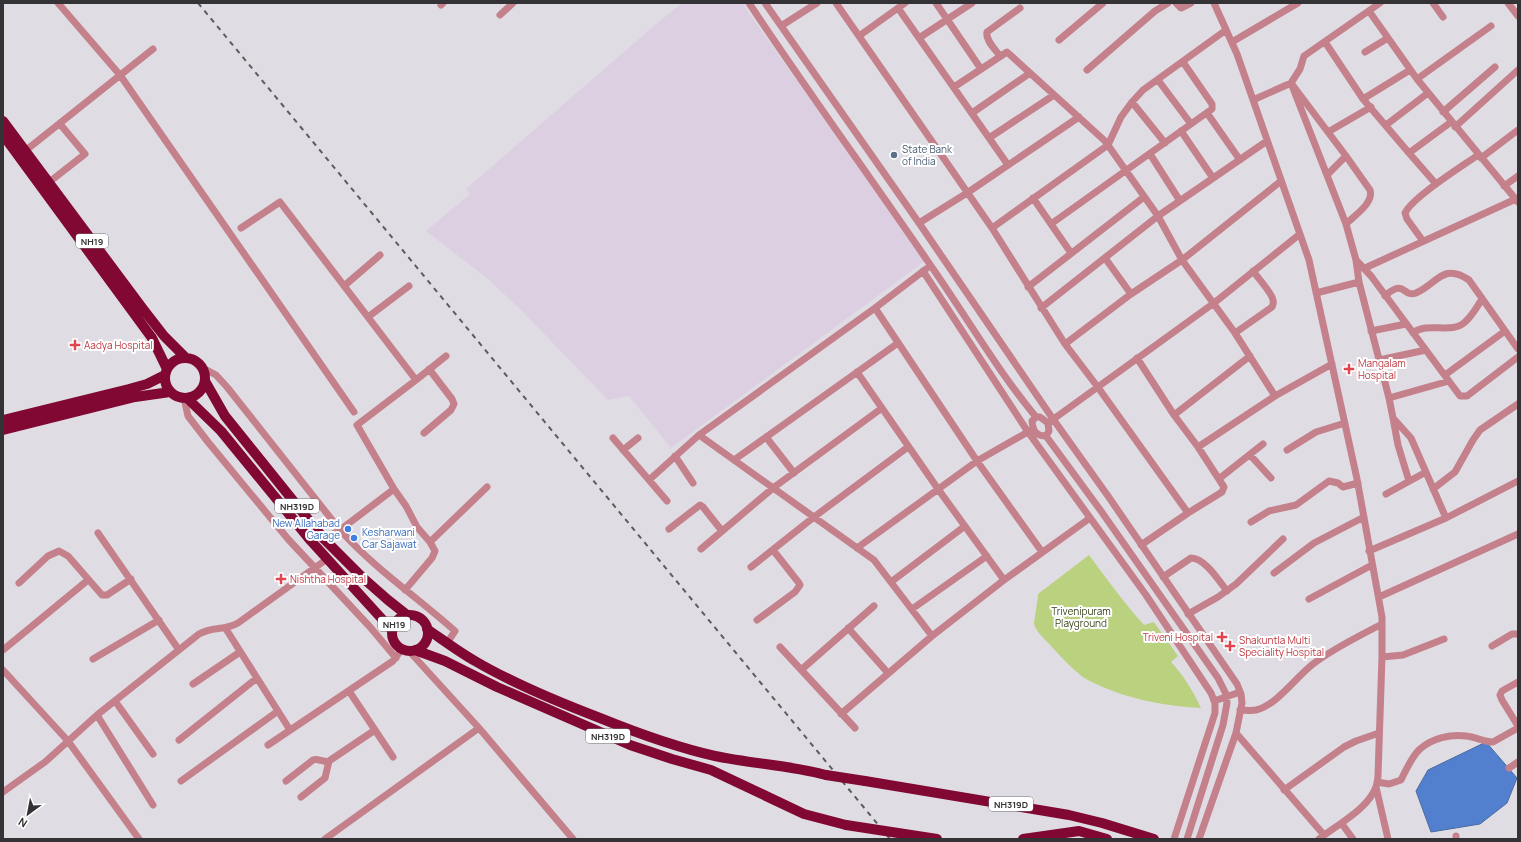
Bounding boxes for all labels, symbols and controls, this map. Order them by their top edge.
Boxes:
place label: State Bank of India [902,142,953,168]
marker: State Bank of India [889,150,899,160]
road number: NH19 [76,234,108,248]
place label: Aadya Hospital [84,338,153,352]
marker: Aadya Hospital [69,339,81,351]
place label: Mangalam Hospital [1358,356,1406,382]
marker: Mangalam Hospital [1343,363,1355,375]
road number: NH319D [275,499,319,513]
place label: New Allahabad Garage [272,516,340,542]
marker: New Allahabad Garage [343,524,353,534]
place label: Kesharwani Car Sajawat [362,525,417,551]
marker: Kesharwani Car Sajawat [349,533,359,543]
place label: Nishtha Hospital [290,572,366,586]
marker: Nishtha Hospital [275,573,287,585]
park label: Trivenipuram Playground [1051,604,1111,630]
road number: NH19 [378,617,410,631]
place label: Triveni Hospital [1143,630,1213,644]
marker: Triveni Hospital [1216,631,1228,643]
place label: Shakuntla Multi Speciality Hospital [1239,633,1324,659]
marker: Shakuntla Multi Speciality Hospital [1224,640,1236,652]
road number: NH319D [586,729,630,743]
north arrow [8,794,48,834]
road number: NH319D [989,797,1033,811]
text: N [15,814,30,831]

